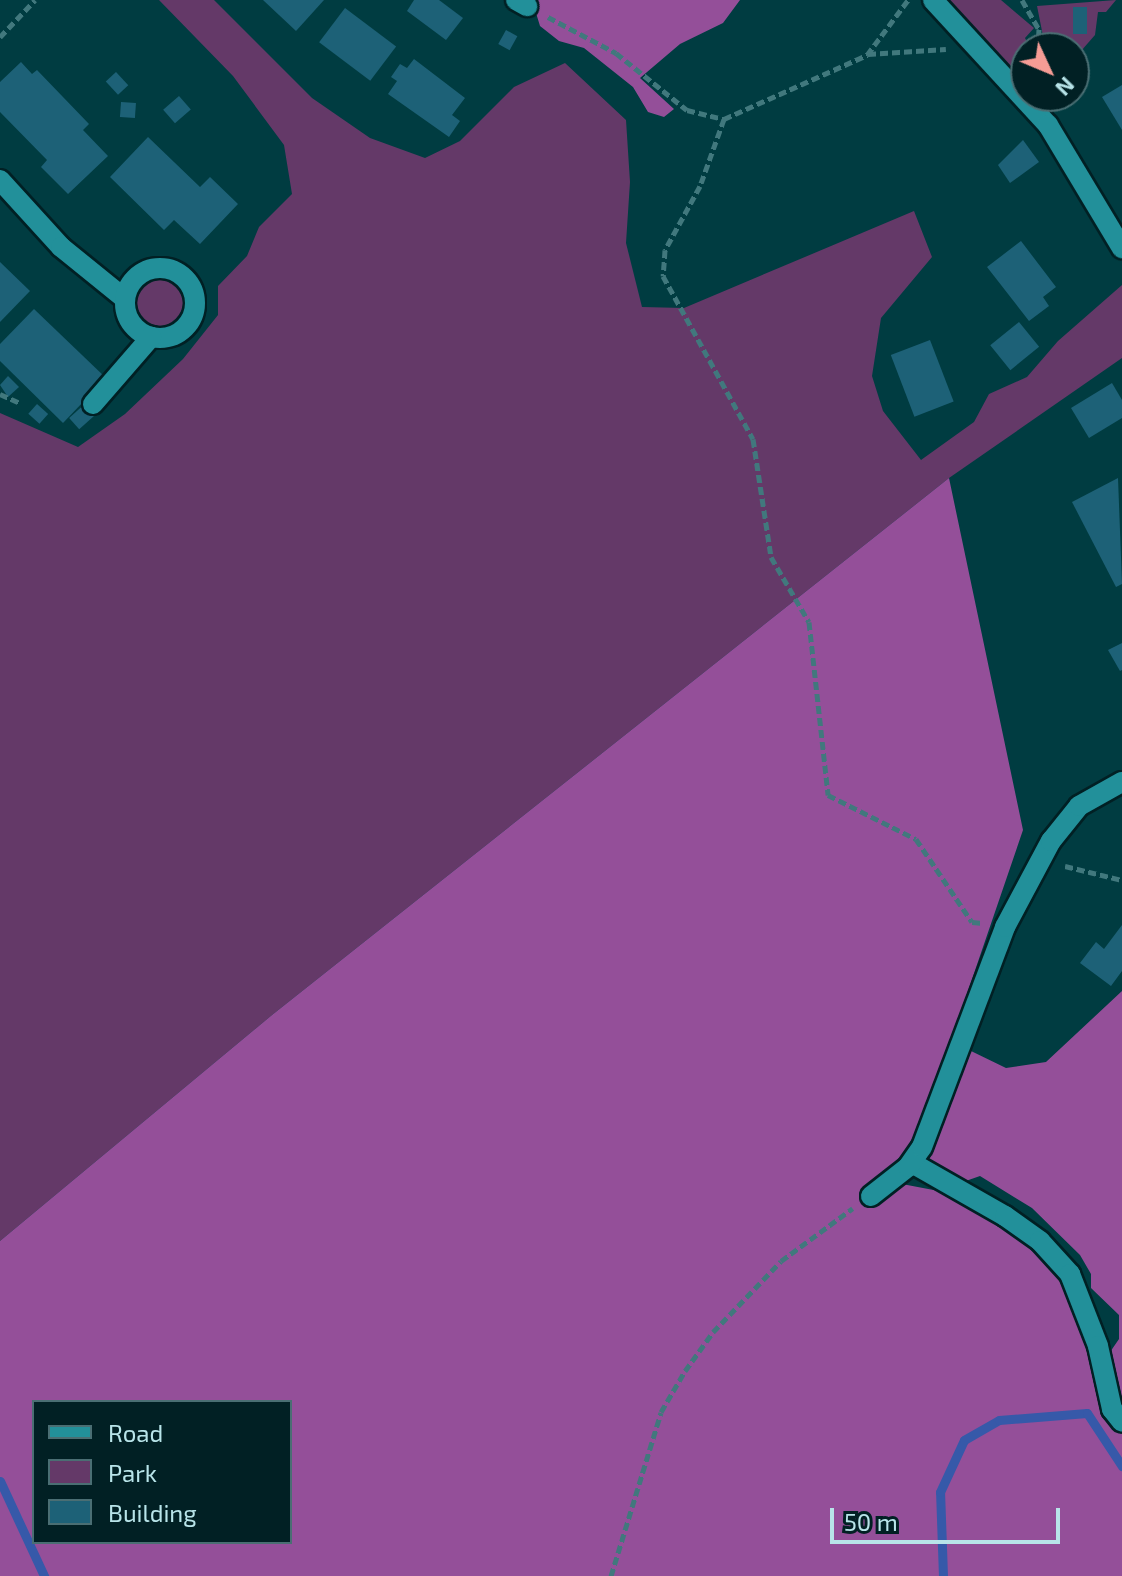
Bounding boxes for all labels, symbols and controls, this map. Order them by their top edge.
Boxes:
north arrow [1010,32,1090,112]
text: N [1051,73,1081,102]
legend [32,1400,292,1544]
text: Road [108,1418,163,1447]
text: Park [108,1458,157,1487]
scale bar [834,1492,1064,1542]
text: Building [108,1498,197,1527]
text: 50 m [844,1507,898,1536]

